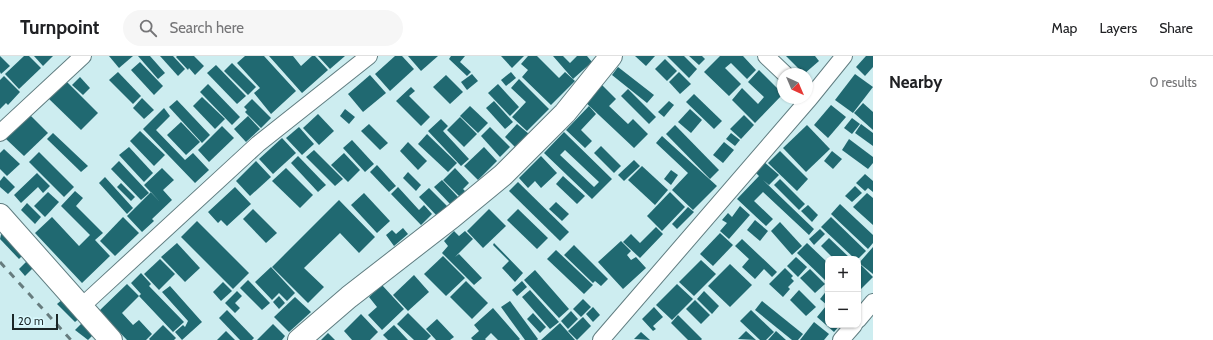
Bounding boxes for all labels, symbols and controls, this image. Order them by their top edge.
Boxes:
search box [123,10,403,46]
text: Turnpoint [20,16,99,39]
icon: search [137,17,159,39]
text: Search here [169,19,244,37]
text: Map [1052,19,1077,37]
text: Layers [1099,19,1137,37]
text: Share [1159,19,1193,37]
north arrow [777,68,813,104]
text: Nearby [889,72,942,92]
text: 0 results [1149,74,1197,90]
map controls [825,256,861,328]
button: + [825,256,861,292]
button: − [825,292,861,328]
scale bar [12,312,58,331]
text: 20 m [18,314,44,328]

